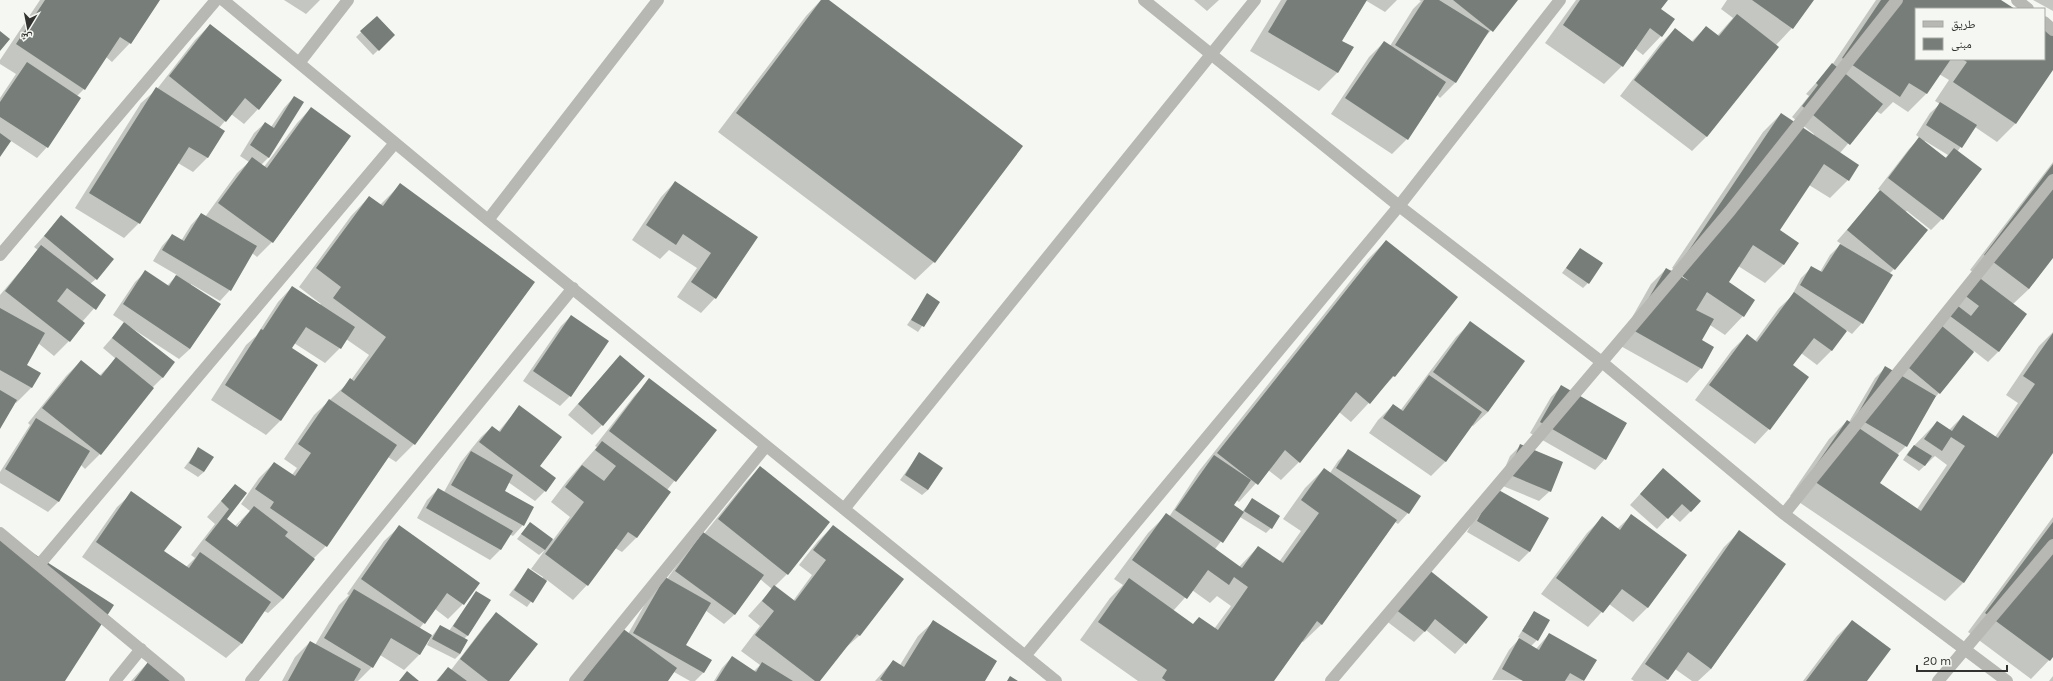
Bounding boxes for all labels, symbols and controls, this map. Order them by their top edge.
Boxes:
north arrow [8,8,48,48]
legend [1915,8,2045,60]
text: طريق [1951,17,1976,31]
text: ش [19,29,33,45]
text: مبنى [1951,37,1972,51]
scale bar [1917,647,2007,673]
text: 20 m [1923,654,1951,668]

